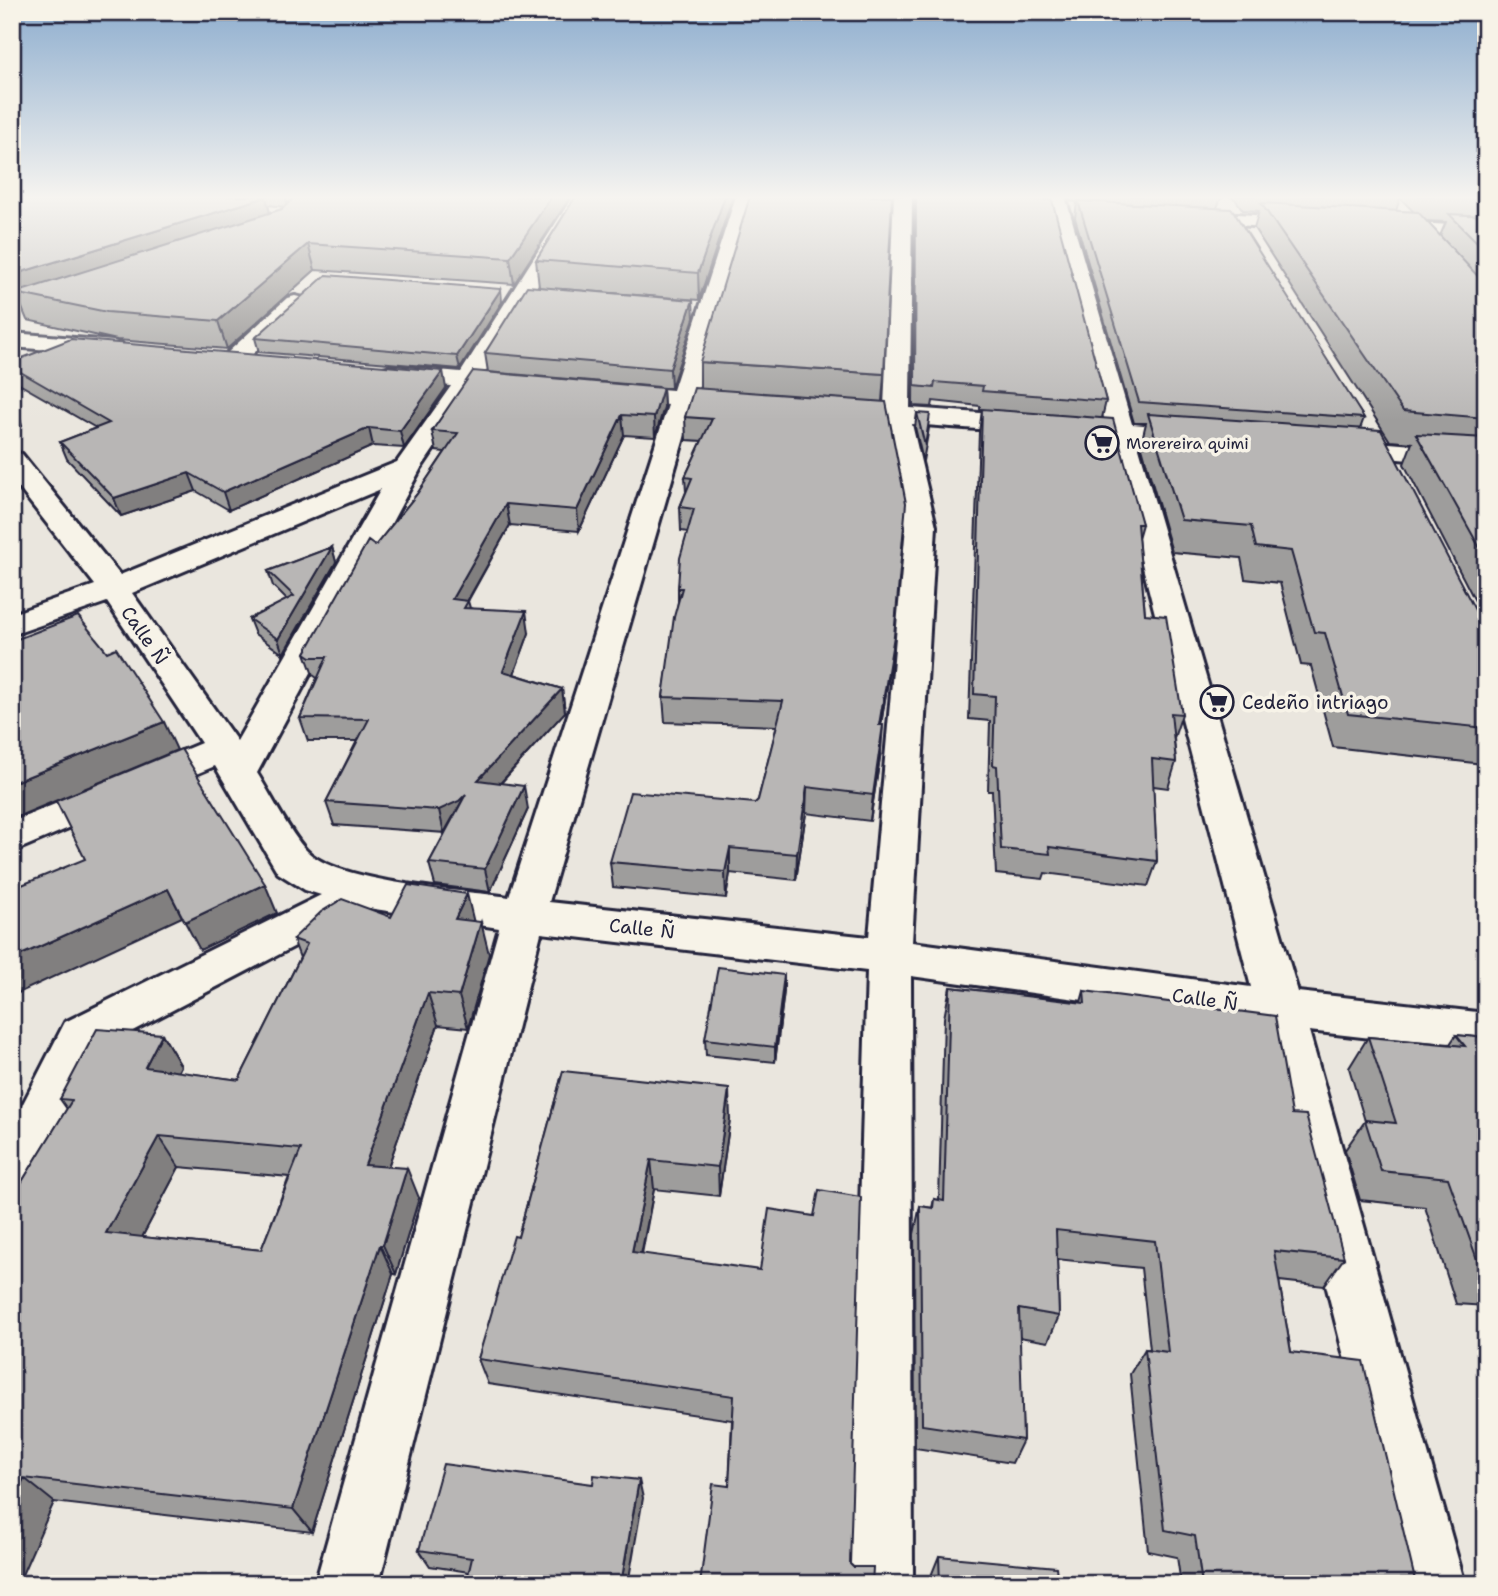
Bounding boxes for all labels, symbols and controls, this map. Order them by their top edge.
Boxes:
supermarket icon: Morereira quimi [1083,424,1121,462]
place label: Morereira quimi [1126,433,1249,454]
street label: Calle Ñ [115,600,175,670]
supermarket icon: Cedeño intriago [1198,683,1236,721]
place label: Cedeño intriago [1242,690,1388,715]
street label: Calle Ñ [608,912,676,944]
street label: Calle Ñ [1170,982,1240,1016]

